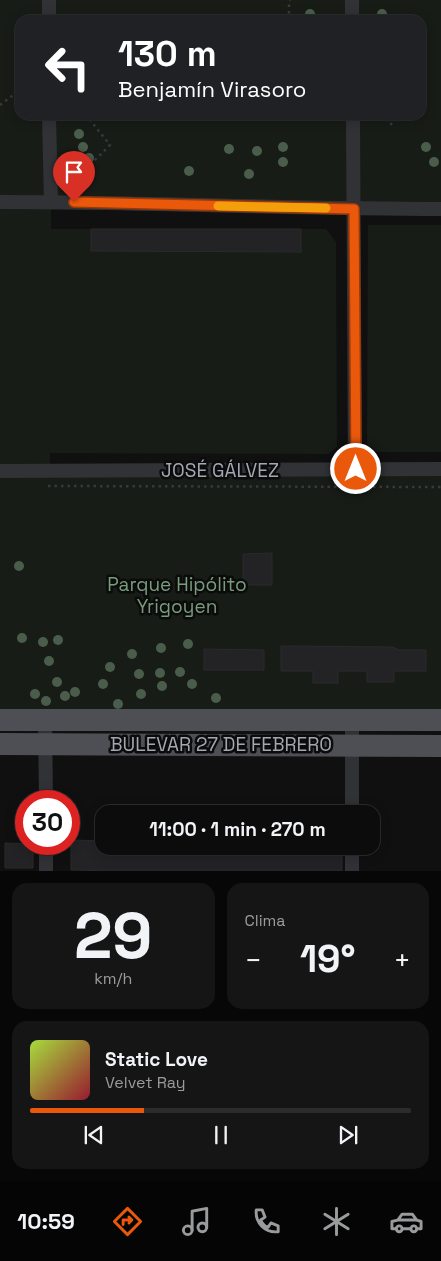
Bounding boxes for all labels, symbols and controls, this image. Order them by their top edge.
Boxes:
text: 130 m [118,32,217,76]
icon: left [35,35,100,100]
text: Benjamín Virasoro [118,75,306,103]
pin [53,151,95,202]
icon: arrive [60,158,88,186]
position arrow [329,442,381,494]
street label: JOSÉ GÁLVEZ [161,458,279,483]
park label: Parque Hipólito Yrigoyen [107,572,247,619]
street label: BULEVAR 27 DE FEBRERO [110,732,332,757]
speed limit sign: 30 [15,790,80,855]
text: 11:00 · 1 min · 270 m [149,817,326,842]
text: 29 [74,894,153,977]
text: Clima [245,910,286,931]
text: 19° [300,935,356,983]
text: − [245,942,262,978]
text: + [394,942,411,978]
text: km/h [94,968,132,989]
text: Static Love [105,1047,208,1072]
text: Velvet Ray [105,1072,186,1093]
icon: previous [80,1121,108,1149]
icon: pause [207,1121,235,1149]
icon: next [334,1121,362,1149]
icon: directions [110,1204,145,1239]
icon: music [179,1204,214,1239]
icon: phone [249,1204,284,1239]
icon: climate [319,1204,354,1239]
icon: car [389,1204,424,1239]
text: 10:59 [17,1207,75,1235]

